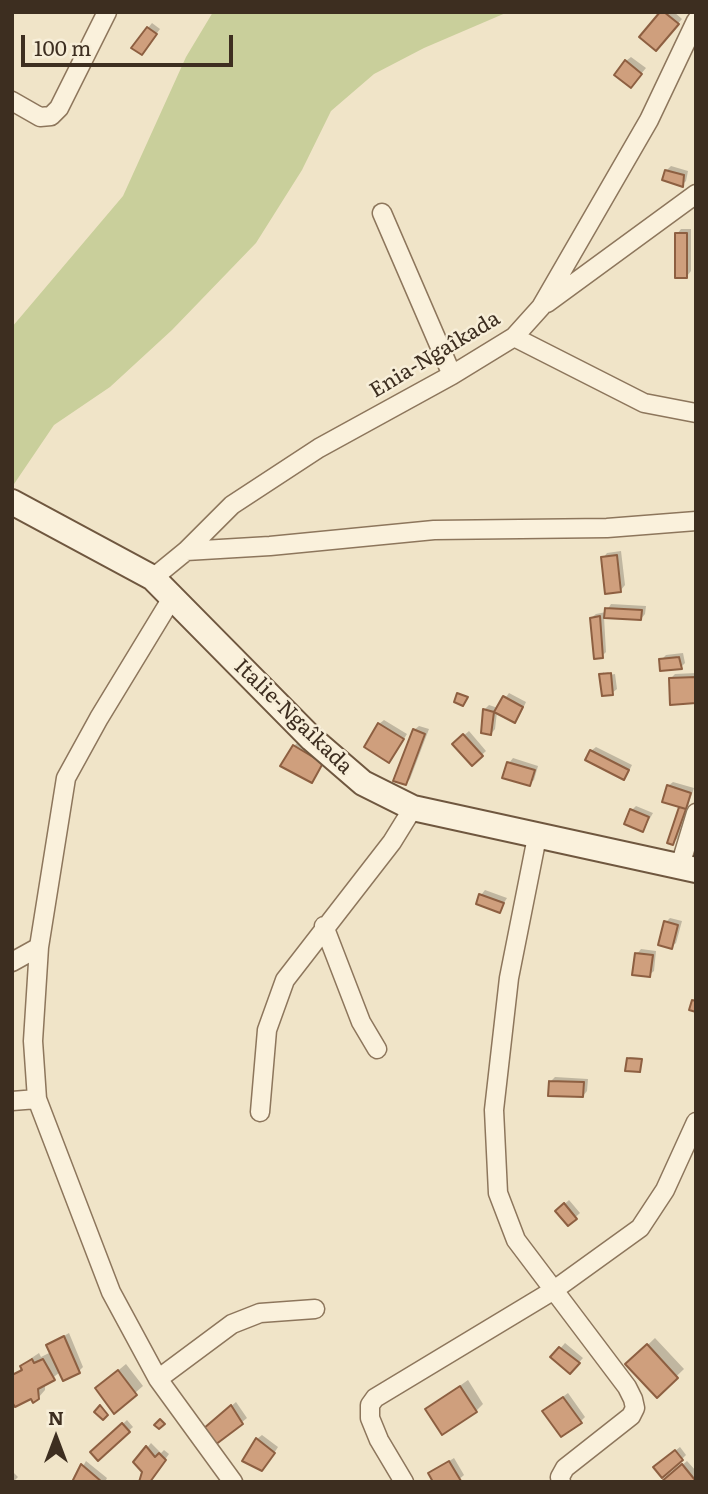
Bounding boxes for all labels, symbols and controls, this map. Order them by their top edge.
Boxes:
scale bar [24,21,236,65]
text: 100 m [34,31,91,62]
street label: Enia-Ngaîkada [365,306,505,404]
street label: Italie-Ngaîkada [229,654,357,780]
north arrow [21,1403,91,1473]
text: N [48,1403,64,1431]

